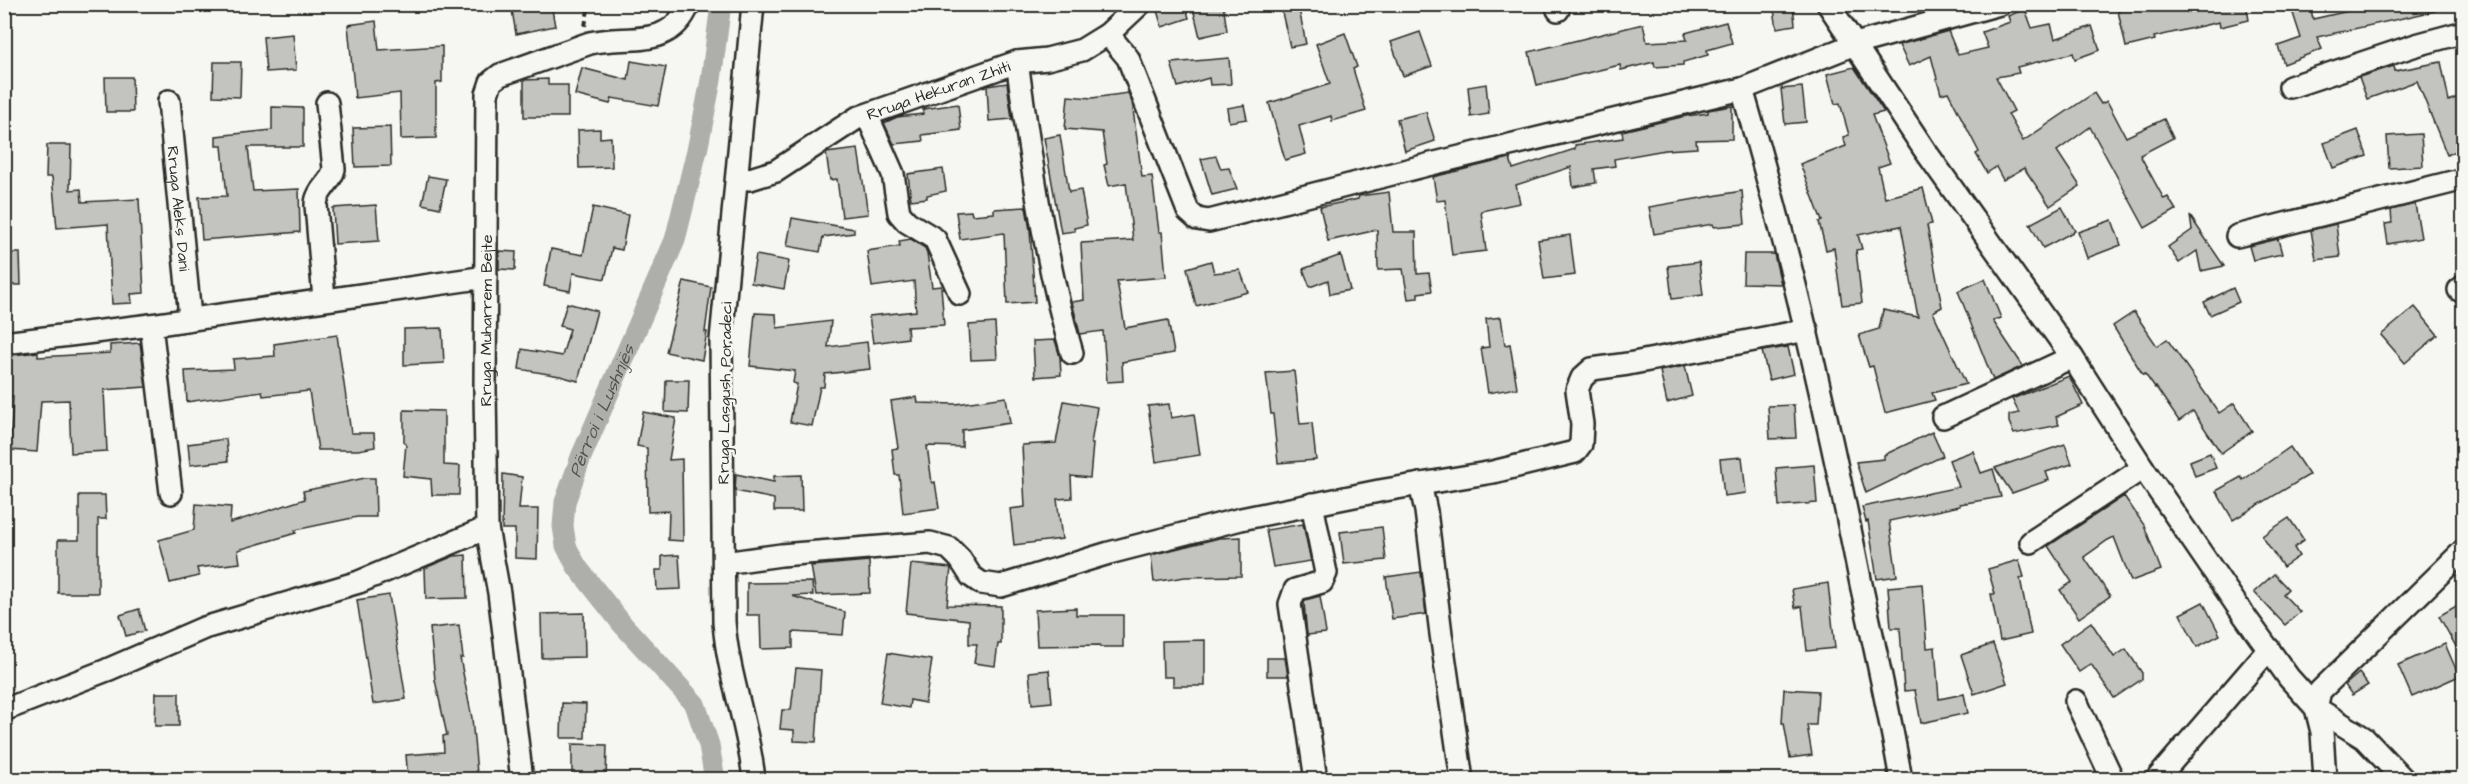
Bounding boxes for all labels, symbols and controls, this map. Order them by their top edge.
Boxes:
street label: Rruga Hekuran Zhiti [864,55,1014,126]
street label: Rruga Aleks Dani [161,145,196,273]
street label: Rruga Muharrem Bejte [475,234,498,407]
street label: Rruga Lasgush Poradeci [712,301,739,485]
water label: Përroi i Lushnjës [563,340,642,481]

